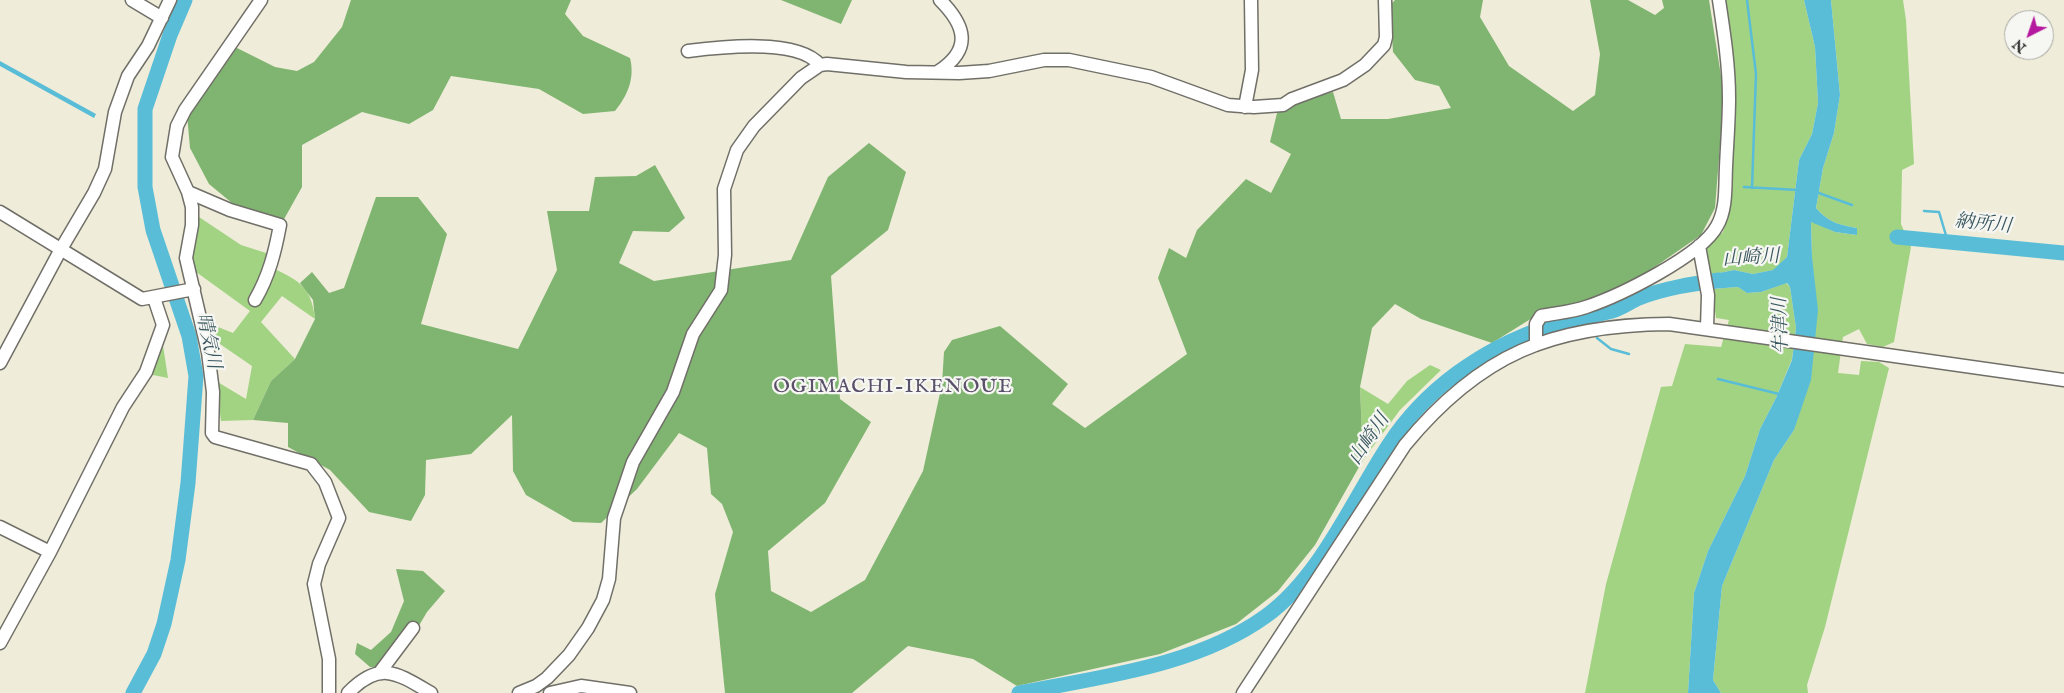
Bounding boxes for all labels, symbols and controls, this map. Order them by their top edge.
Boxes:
north arrow [2004,10,2054,60]
text: N [2009,35,2030,56]
water label: 納所川 [1953,211,2013,239]
water label: 山崎川 [1722,246,1780,272]
water label: 牛津川 [1770,297,1794,355]
water label: 晴気川 [190,311,224,371]
district label: OGIMACHI-IKENOUE [771,376,1015,400]
water label: 山崎川 [1345,410,1395,470]

